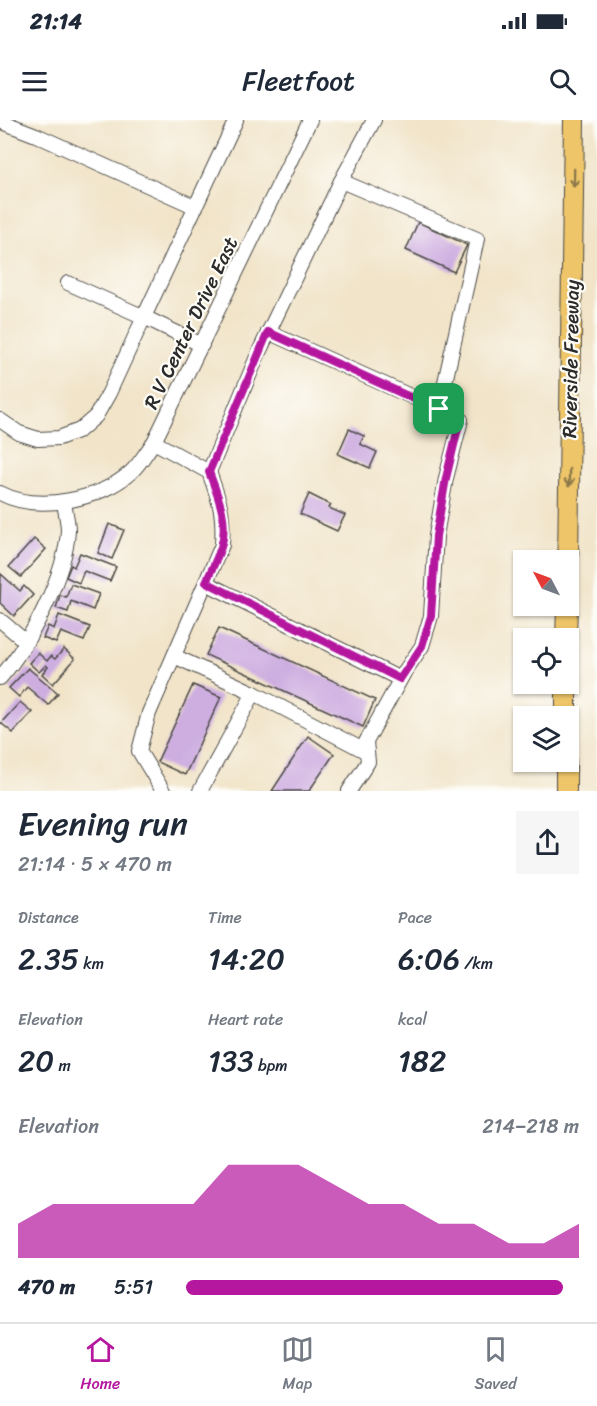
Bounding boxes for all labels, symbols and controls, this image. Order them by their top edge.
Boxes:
text: 21:14 [30,2,82,41]
text: Fleetfoot [242,57,355,105]
icon: menu [18,65,51,98]
icon: search [546,65,579,98]
one-way arrow [568,168,579,188]
street label: R V Center Drive East [134,230,248,415]
street label: Riverside Freeway [552,279,590,439]
pin [413,383,464,434]
icon: arrive [422,392,455,425]
one-way arrow [563,468,575,488]
north arrow [513,550,579,616]
map controls [513,550,579,772]
button: locate [513,628,579,694]
button: layers [513,706,579,772]
text: Evening run [18,795,188,853]
button: share [516,811,579,874]
text: 21:14 · 5 × 470 m [18,847,172,882]
text: Distance [18,903,79,932]
text: Time [208,903,242,932]
text: Pace [398,903,432,932]
text: 2.35 [18,932,79,986]
text: 14:20 [208,932,285,986]
text: 6:06 [398,932,460,986]
text: km [79,949,104,978]
text: /km [460,949,493,978]
text: Elevation [18,1005,83,1034]
text: Heart rate [208,1005,283,1034]
text: kcal [398,1005,427,1034]
text: 20 [18,1034,54,1088]
text: 133 [208,1034,254,1088]
text: 182 [398,1034,446,1088]
text: m [54,1051,71,1080]
text: bpm [254,1051,288,1080]
text: Elevation [18,1109,99,1144]
text: 214–218 m [482,1109,579,1144]
text: 470 m [18,1270,75,1305]
text: 5:51 [114,1270,153,1305]
tab: Home [80,1333,120,1398]
tab: Map [281,1333,314,1398]
tab: Saved [474,1333,517,1398]

